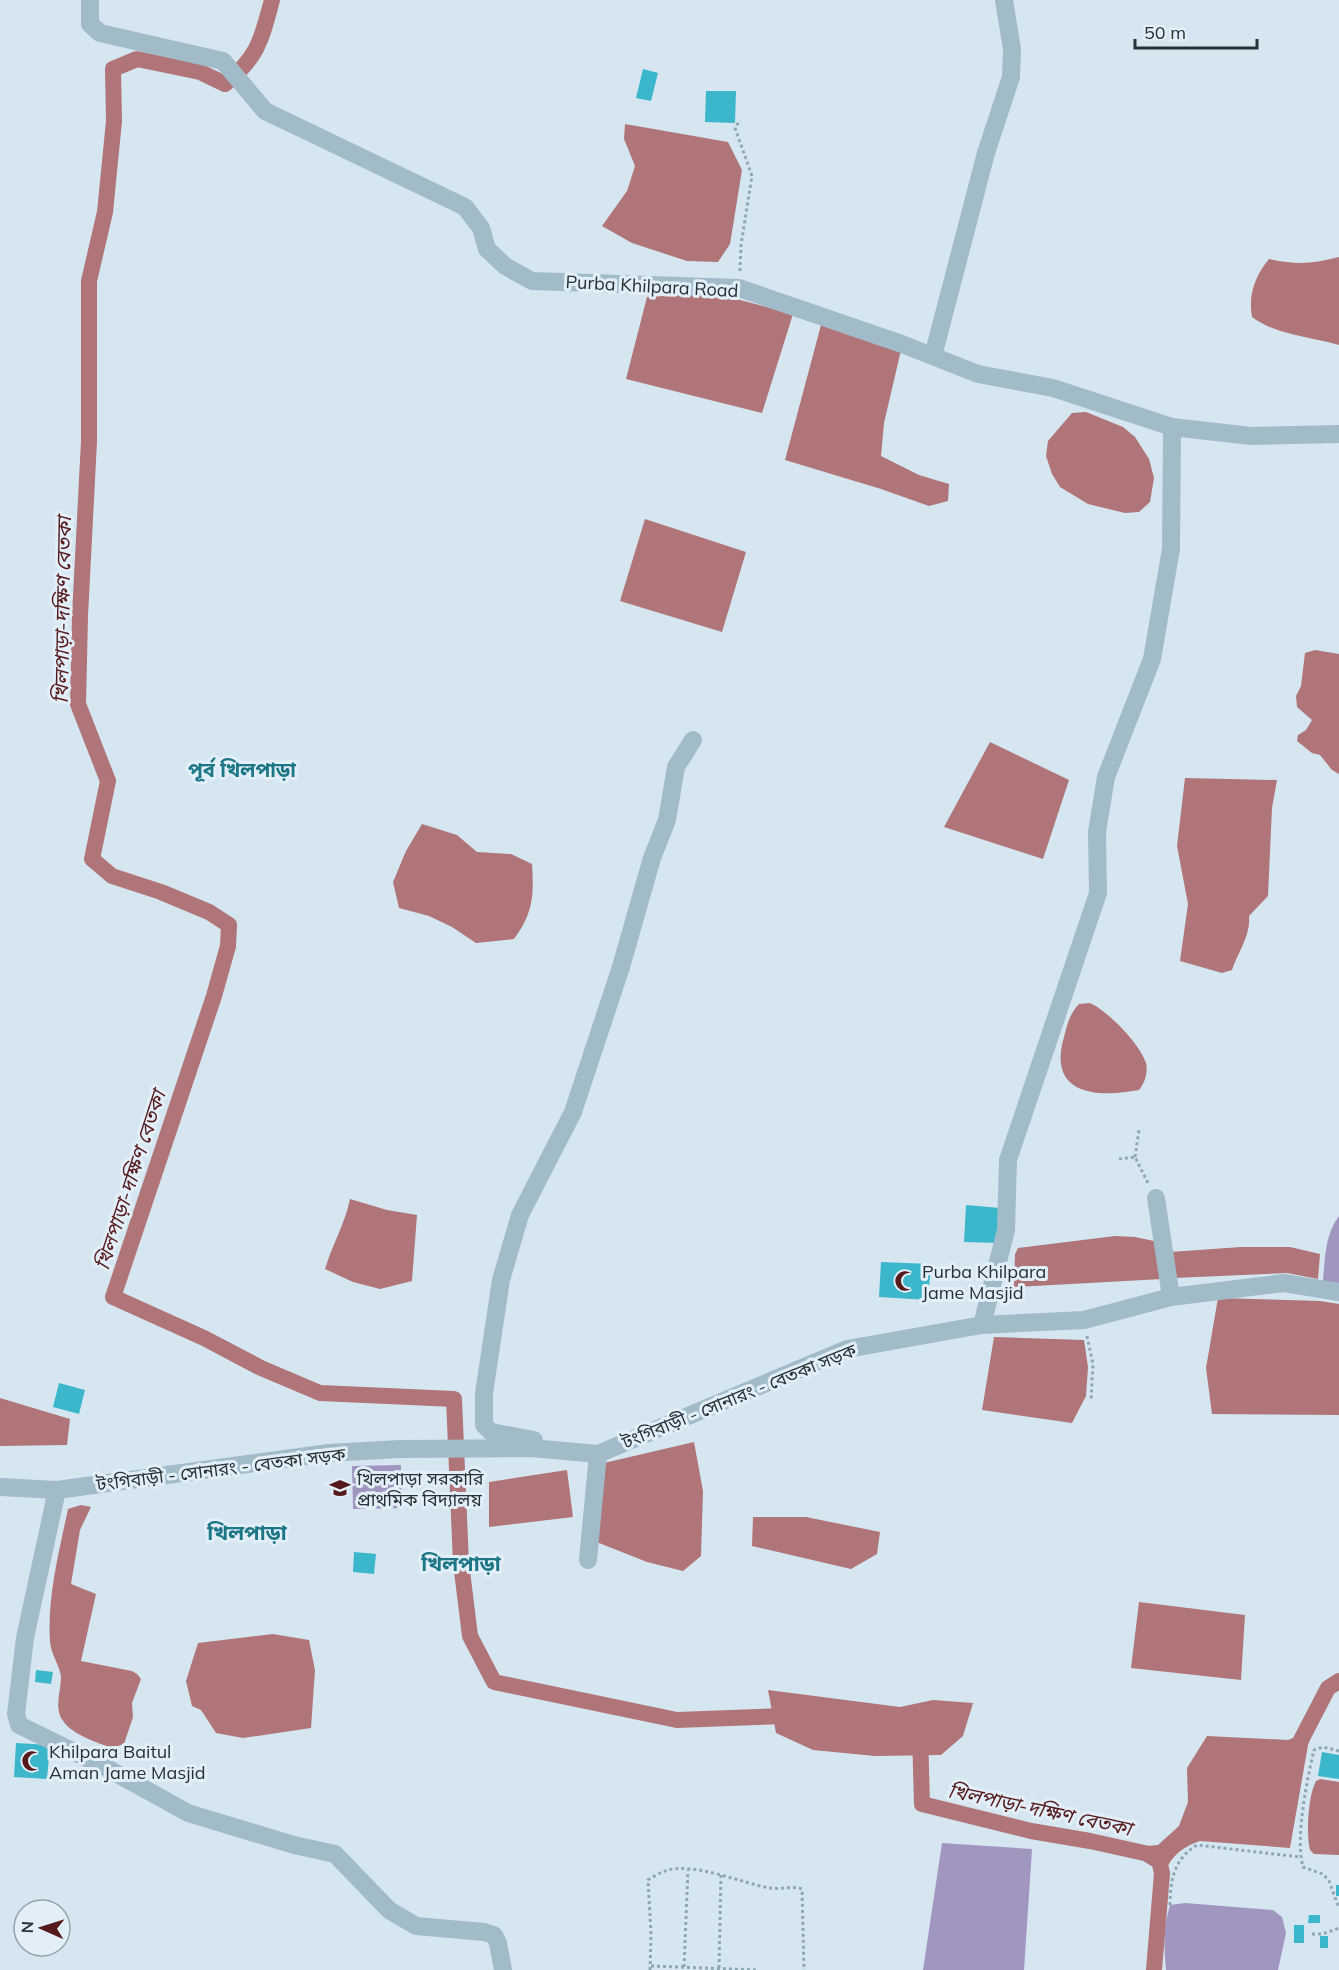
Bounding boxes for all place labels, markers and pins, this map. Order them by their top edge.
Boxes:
place label: Purba Khilpara Jame Masjid [922,1260,1046,1304]
mosque icon: Purba Khilpara Jame Masjid [893,1269,917,1293]
place label: খিলপাড়া সরকারি প্রাথমিক বিদ্যালয় [356,1467,484,1511]
school or university icon: খিলপাড়া সরকারি প্রাথমিক বিদ্যালয় [328,1476,352,1500]
place label: Khilpara Baitul Aman Jame Masjid [49,1740,206,1784]
mosque icon: Khilpara Baitul Aman Jame Masjid [20,1749,44,1773]

